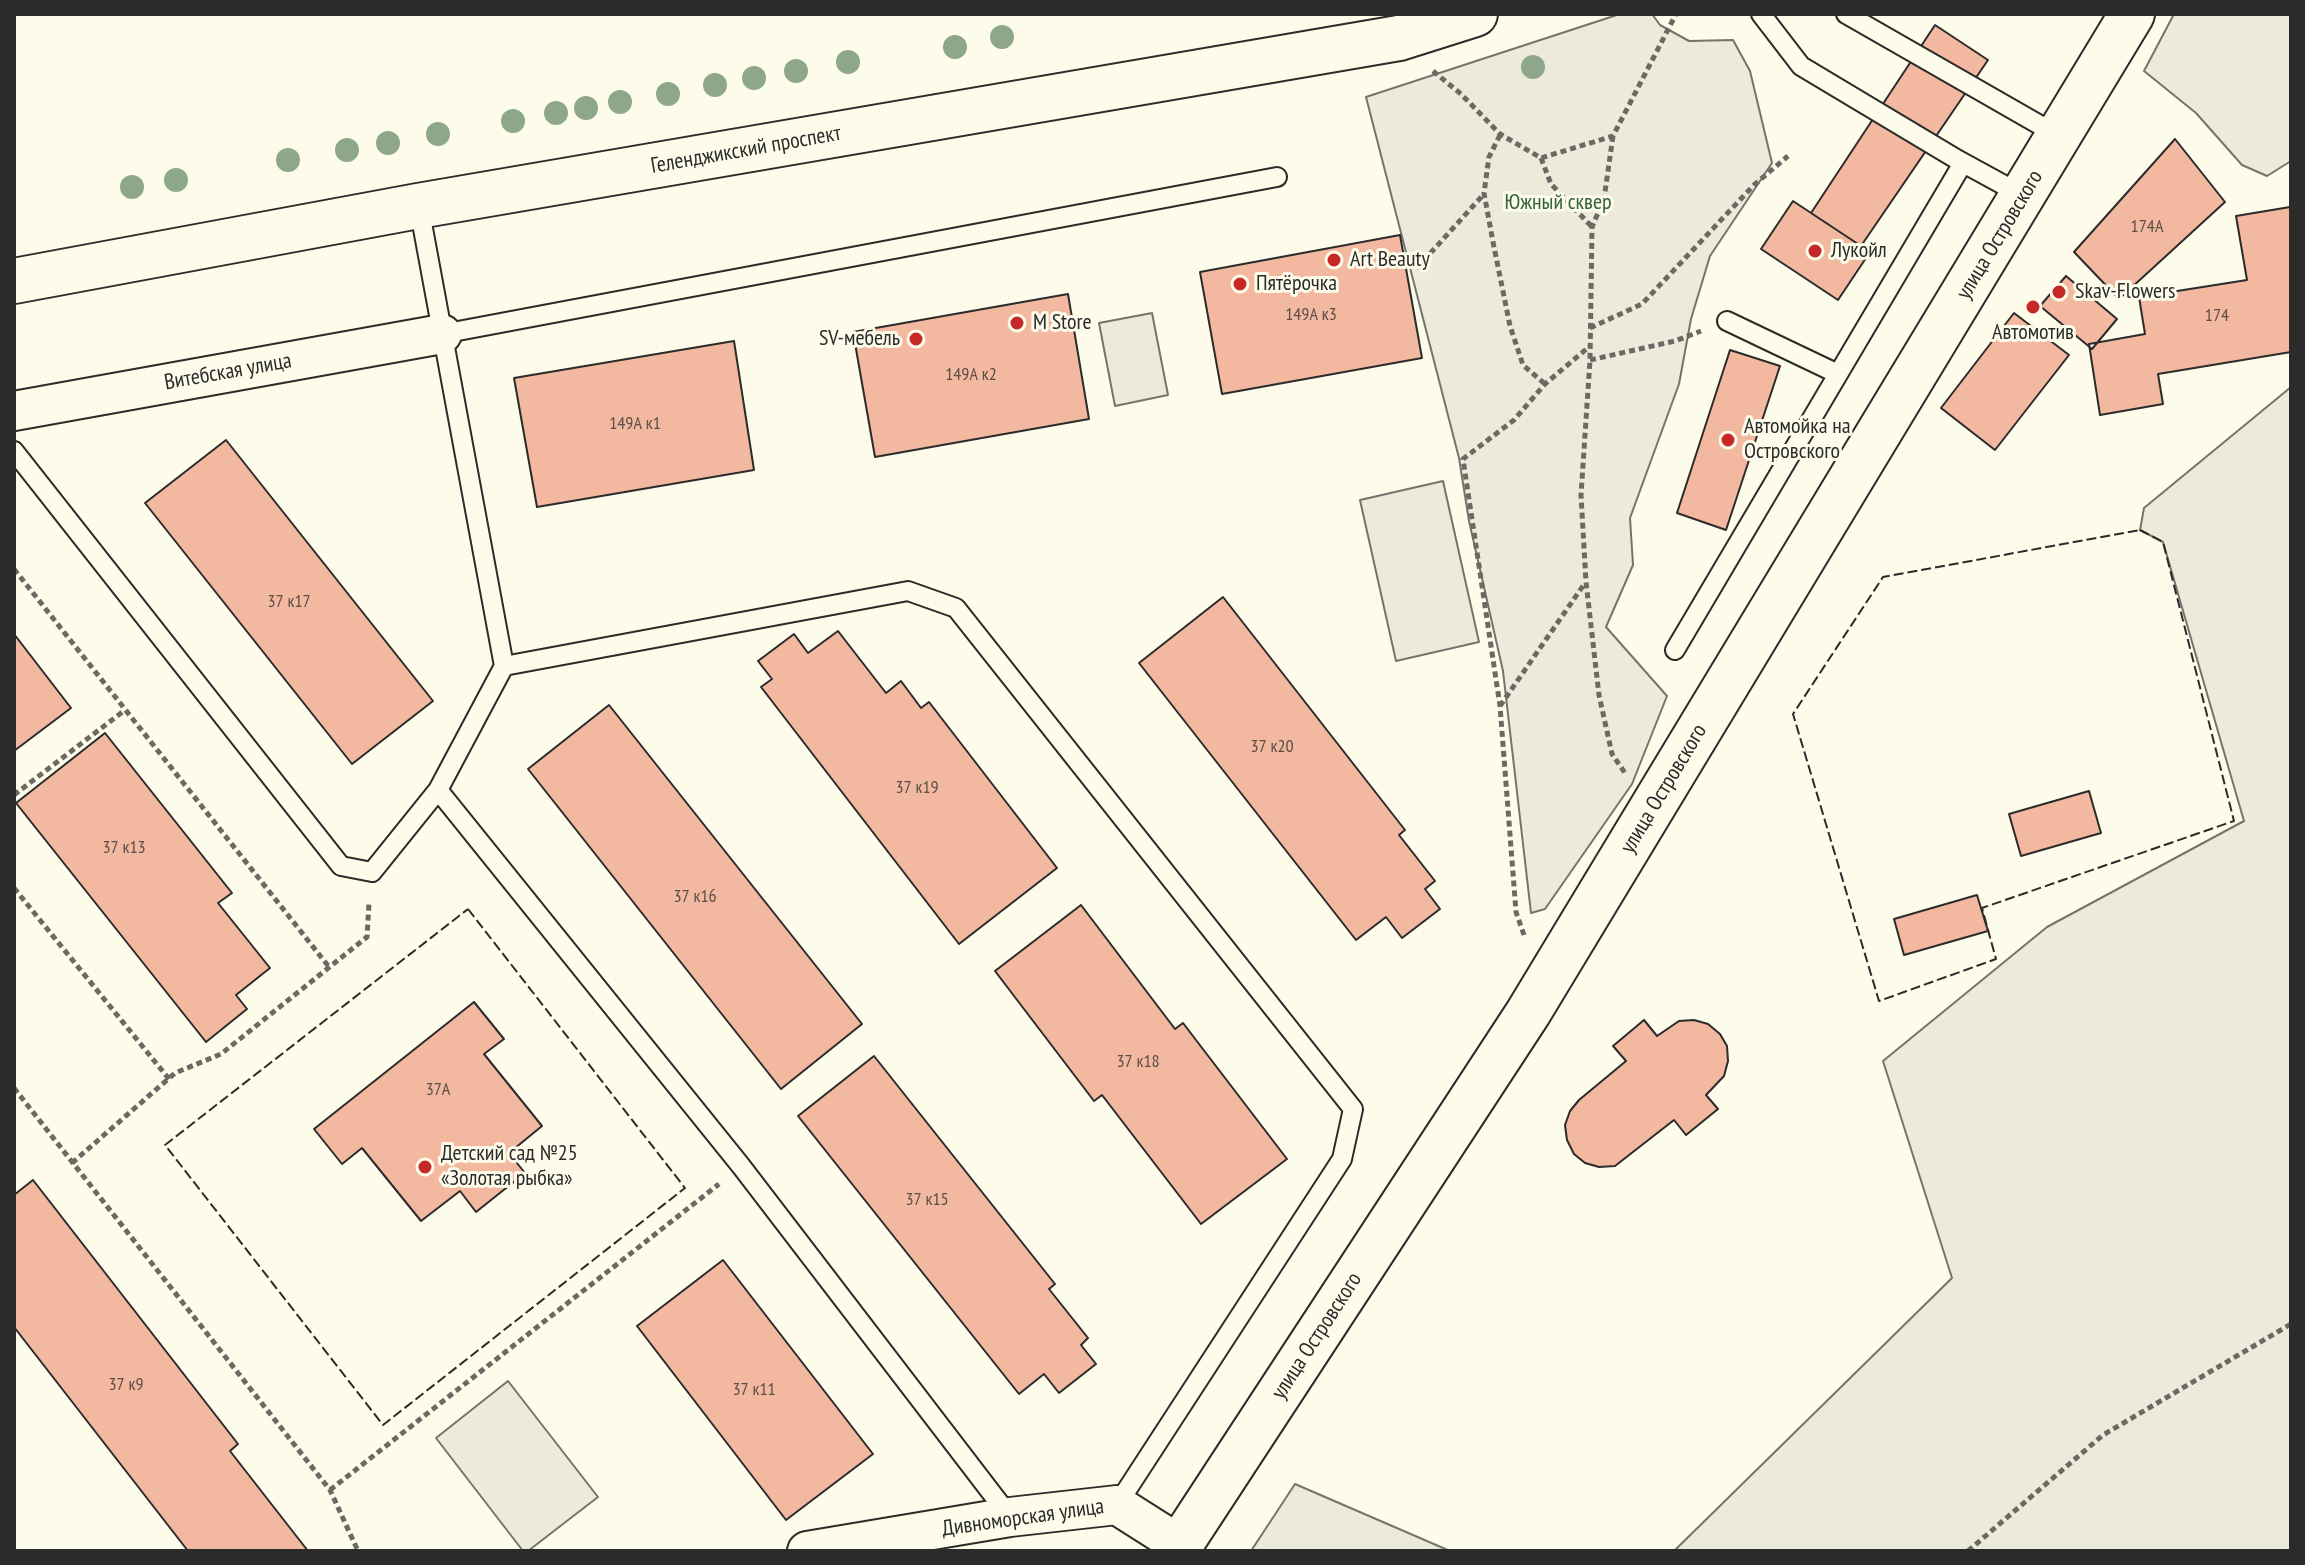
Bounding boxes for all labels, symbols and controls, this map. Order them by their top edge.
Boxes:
street label: Геленджикский проспект [649,120,843,180]
street label: улица Островского [1951,166,2049,304]
park label: Южный сквер [1504,190,1612,216]
house number: 174А [2131,216,2163,238]
place label: Лукойл [1831,238,1887,264]
marker: Лукойл [1806,242,1824,260]
place label: Art Beauty [1350,247,1430,273]
marker: Art Beauty [1325,251,1343,269]
place label: Пятёрочка [1256,271,1337,297]
marker: Пятёрочка [1231,275,1249,293]
place label: Skav-Flowers [2075,279,2176,305]
marker: Skav-Flowers [2050,283,2068,301]
marker: Автомотив [2024,298,2042,316]
house number: 149А к3 [1285,304,1337,326]
house number: 174 [2205,305,2229,327]
place label: M Store [1033,310,1092,336]
marker: M Store [1008,314,1026,332]
place label: Автомотив [1992,320,2074,346]
place label: SV-мебель [819,326,900,352]
marker: SV-мебель [907,330,925,348]
street label: Витебская улица [162,348,294,396]
house number: 149А к2 [945,364,997,386]
house number: 149А к1 [609,413,661,435]
place label: Автомойка на Островского [1744,414,1851,466]
marker: Автомойка на Островского [1719,431,1737,449]
house number: 37 к17 [267,591,311,613]
street label: улица Островского [1615,720,1713,858]
house number: 37 к20 [1250,736,1294,758]
house number: 37 к19 [895,777,939,799]
house number: 37 к13 [102,837,146,859]
house number: 37 к16 [673,886,717,908]
house number: 37 к18 [1116,1051,1160,1073]
house number: 37А [426,1079,450,1101]
place label: Детский сад №25 «Золотая рыбка» [441,1141,578,1192]
marker: Детский сад №25 «Золотая рыбка» [416,1158,434,1176]
house number: 37 к15 [905,1189,949,1211]
street label: улица Островского [1266,1268,1368,1404]
house number: 37 к9 [108,1374,144,1396]
house number: 37 к11 [732,1379,776,1401]
street label: Дивноморская улица [940,1494,1106,1542]

